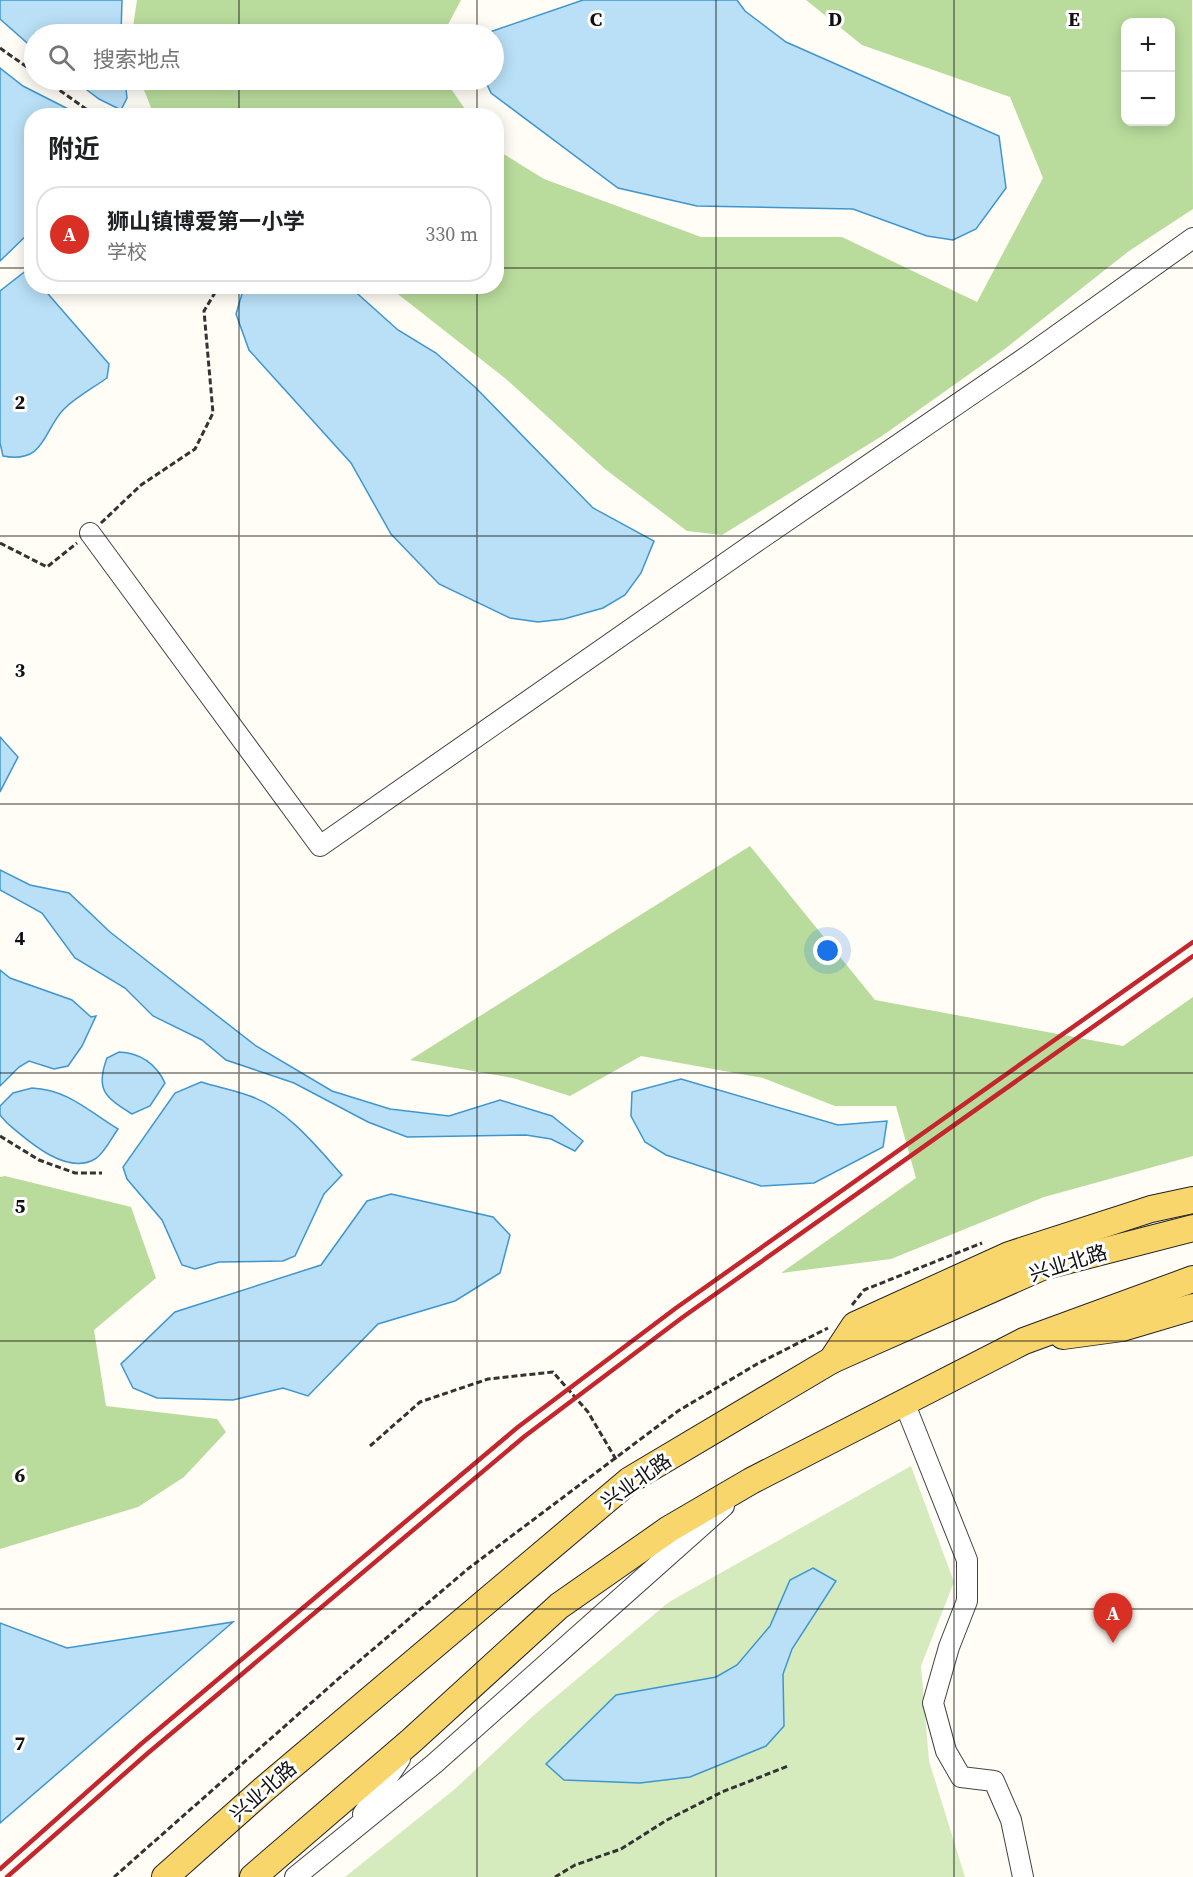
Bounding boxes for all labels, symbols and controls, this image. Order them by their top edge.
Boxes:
text: C [590,5,602,33]
text: D [828,5,842,33]
text: E [1068,5,1080,33]
map controls [1121,18,1175,126]
button: + [1121,18,1175,72]
search box [24,24,504,90]
icon: search [45,41,78,74]
text: 搜索地点 [93,44,181,74]
button: − [1121,72,1175,126]
text: 附近 [48,131,100,167]
text: 狮山镇博爱第一小学 [107,206,305,236]
text: A [63,220,76,248]
text: 330 m [425,220,478,248]
text: 学校 [107,238,147,266]
text: 2 [15,388,26,416]
text: 3 [15,656,26,684]
text: 4 [15,924,26,952]
your location [813,936,842,965]
text: 5 [15,1192,26,1220]
street label: 兴业北路 [1026,1238,1110,1288]
street label: 兴业北路 [595,1447,677,1515]
text: 6 [15,1461,26,1489]
pin: A [1094,1594,1132,1643]
text: 7 [15,1729,26,1757]
street label: 兴业北路 [224,1754,302,1828]

